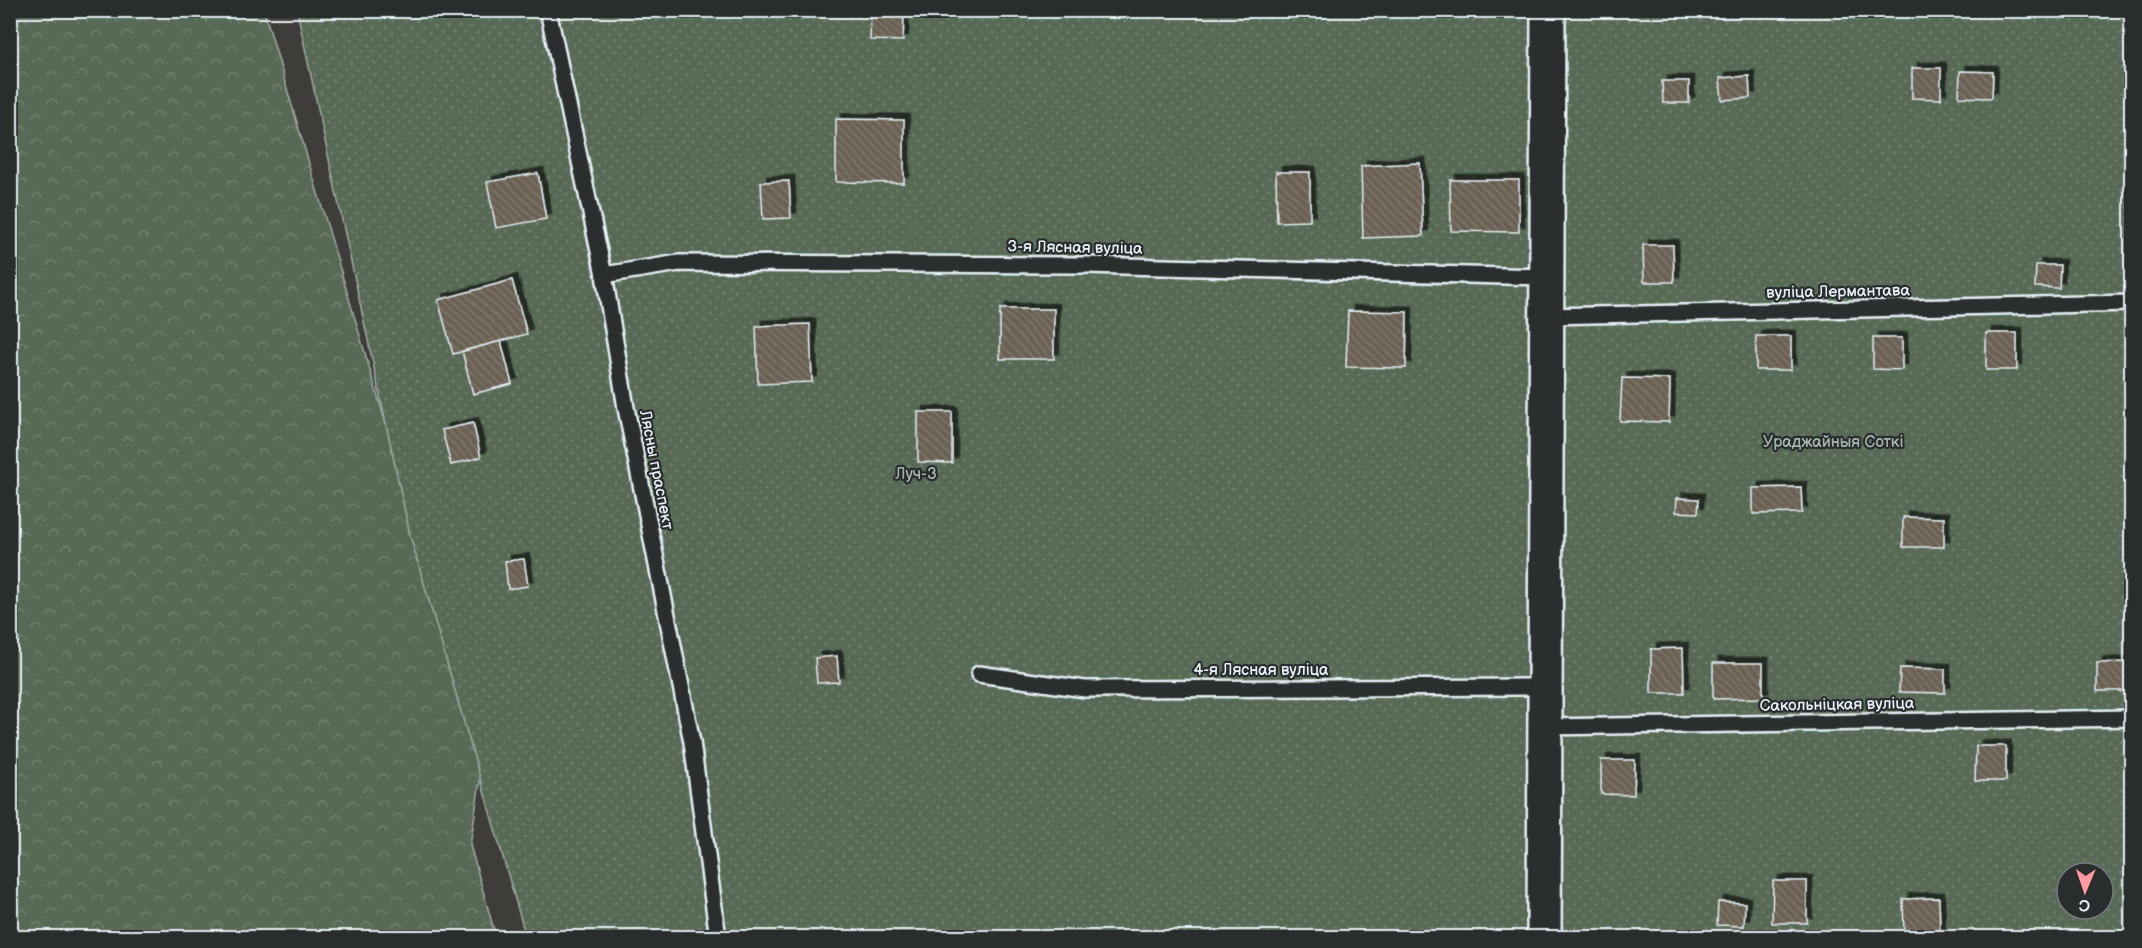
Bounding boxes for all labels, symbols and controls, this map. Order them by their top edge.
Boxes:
street label: 3-я Лясная вуліца [1007,237,1143,259]
street label: вуліца Лермантава [1766,281,1910,303]
street label: Лясны праспект [635,408,677,532]
park label: Ураджайныя Соткі [1763,433,1903,452]
park label: Луч-3 [894,465,937,484]
street label: 4-я Лясная вуліца [1193,661,1329,680]
street label: Сакольніцкая вуліца [1759,694,1915,716]
north arrow [2055,861,2115,921]
text: С [2079,895,2090,914]

